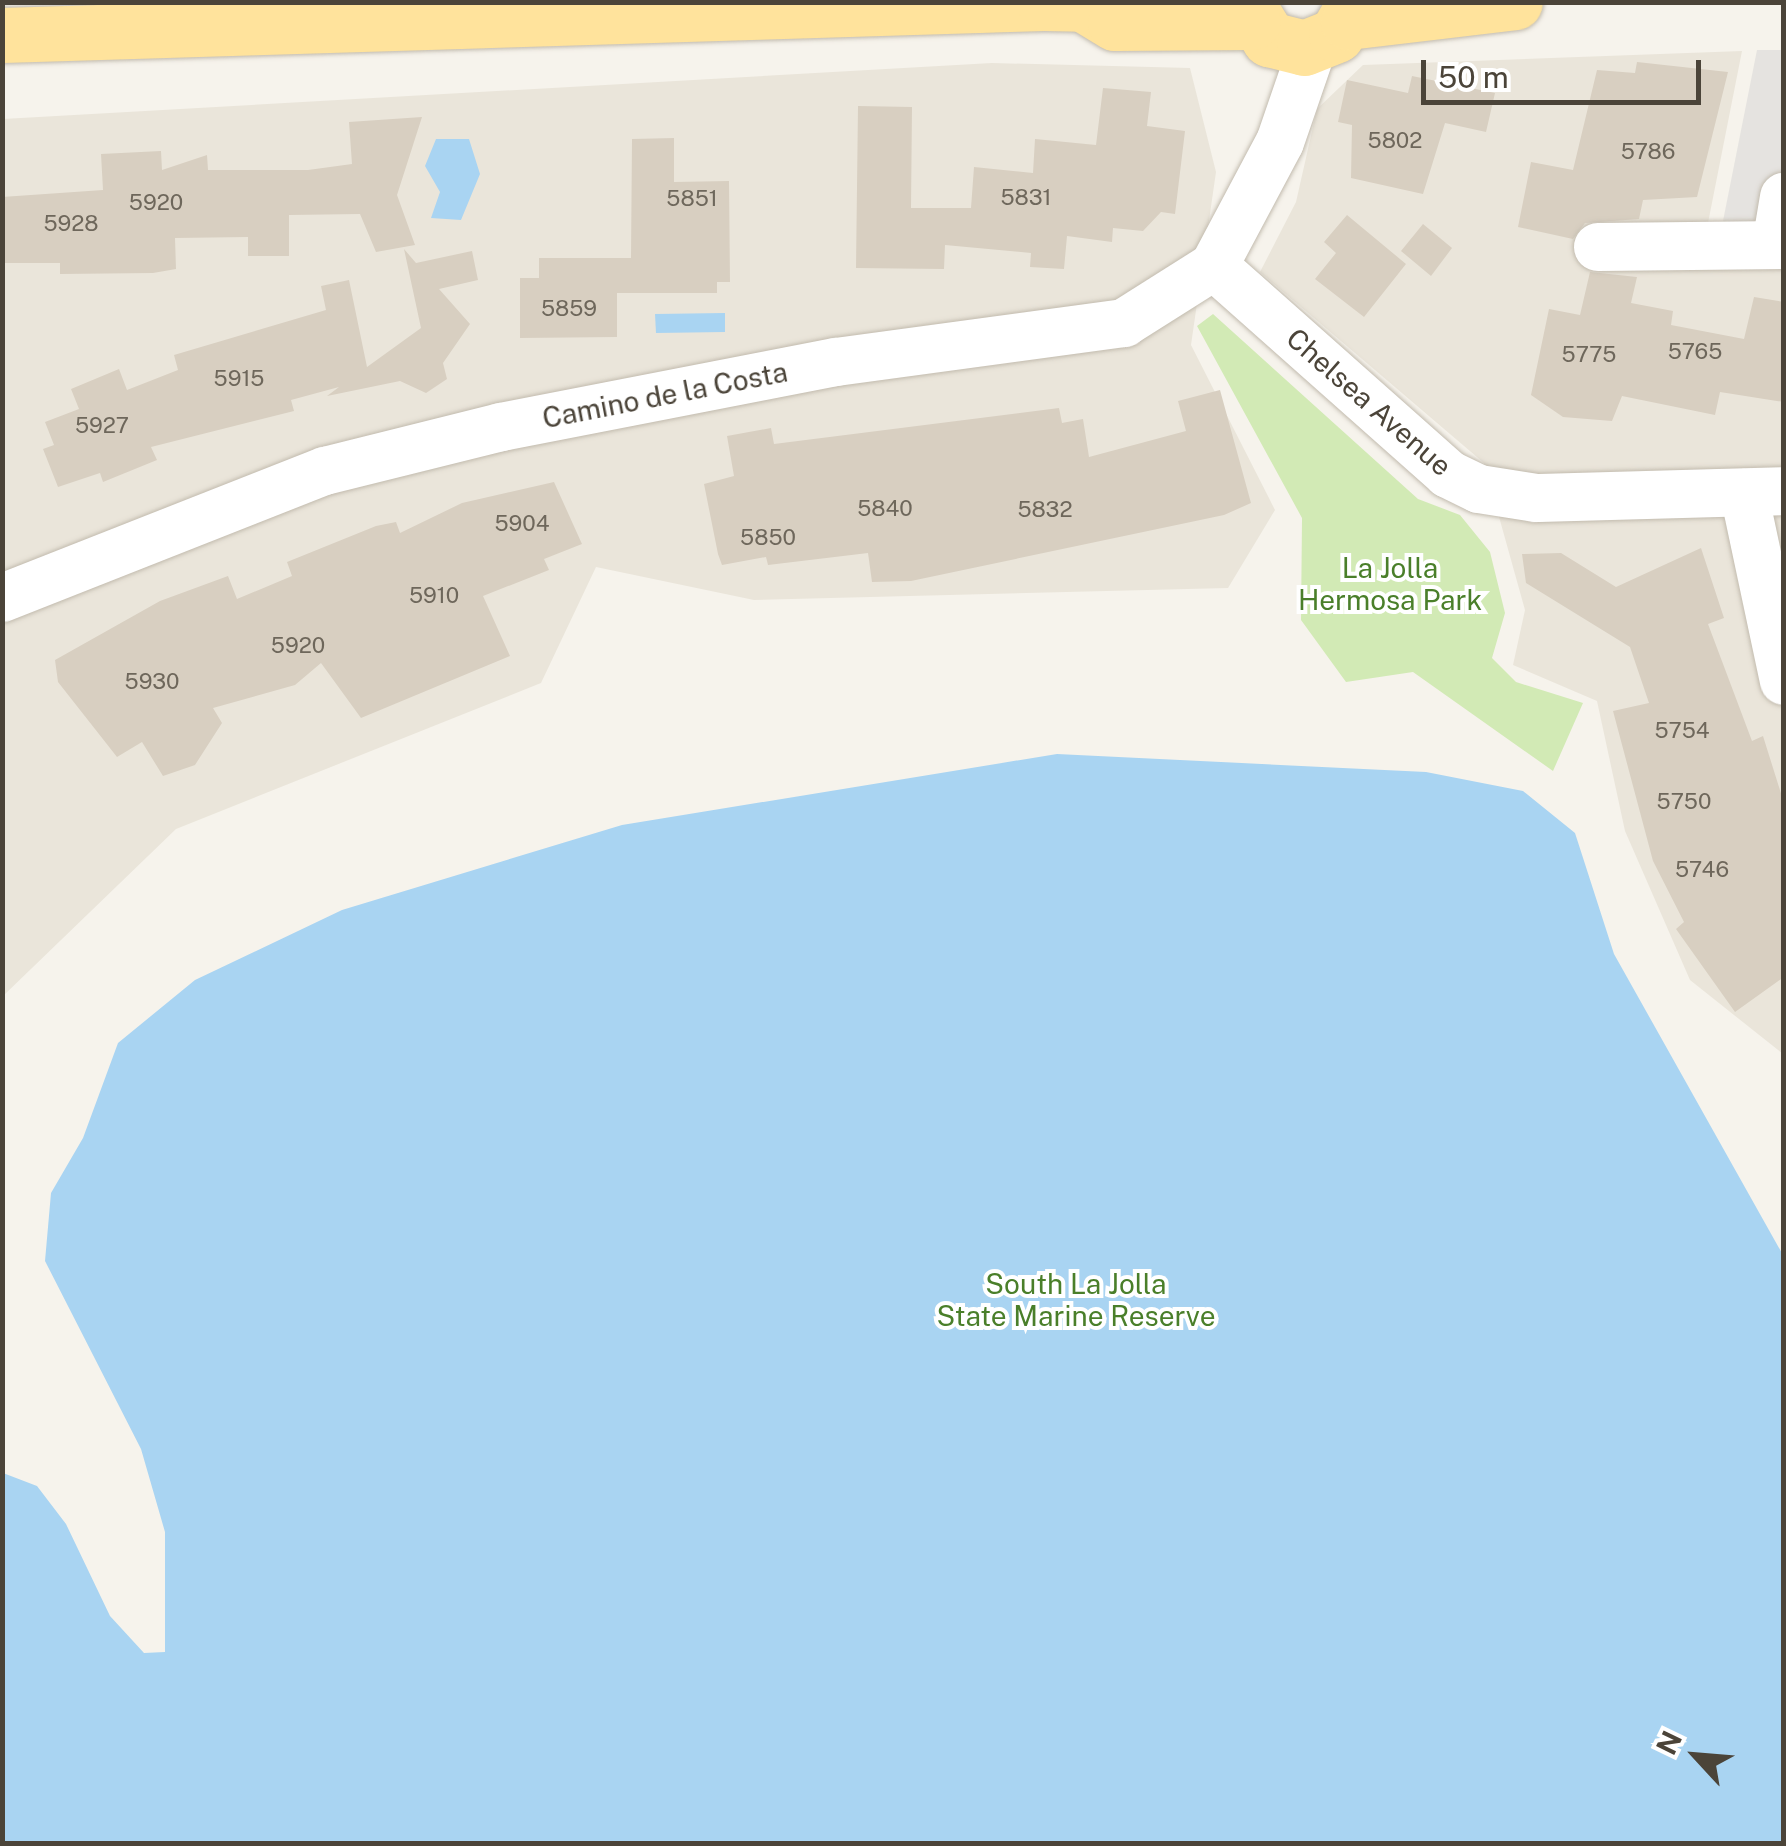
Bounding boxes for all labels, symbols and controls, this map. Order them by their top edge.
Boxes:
scale bar [1426,40,1706,102]
text: 50 m [1438,59,1509,95]
house number: 5802 [1368,128,1422,154]
house number: 5786 [1621,139,1675,165]
house number: 5831 [1000,185,1052,211]
house number: 5851 [666,186,718,212]
house number: 5920 [129,190,183,216]
house number: 5928 [43,211,99,237]
house number: 5859 [541,296,597,322]
street label: Chelsea Avenue [1280,321,1458,483]
house number: 5765 [1668,339,1722,365]
house number: 5775 [1562,342,1616,368]
street label: Camino de la Costa [539,355,791,435]
house number: 5915 [214,366,264,392]
house number: 5927 [75,413,129,439]
house number: 5840 [857,496,913,522]
house number: 5832 [1017,497,1073,523]
house number: 5904 [495,511,549,537]
house number: 5850 [740,525,796,551]
park label: La Jolla Hermosa Park [1298,551,1482,617]
house number: 5910 [409,583,459,609]
house number: 5920 [271,633,325,659]
house number: 5930 [125,669,179,695]
house number: 5754 [1654,718,1710,744]
house number: 5750 [1657,789,1711,815]
house number: 5746 [1675,857,1729,883]
park label: South La Jolla State Marine Reserve [936,1267,1216,1333]
north arrow [1646,1706,1746,1806]
text: N [1649,1726,1688,1760]

